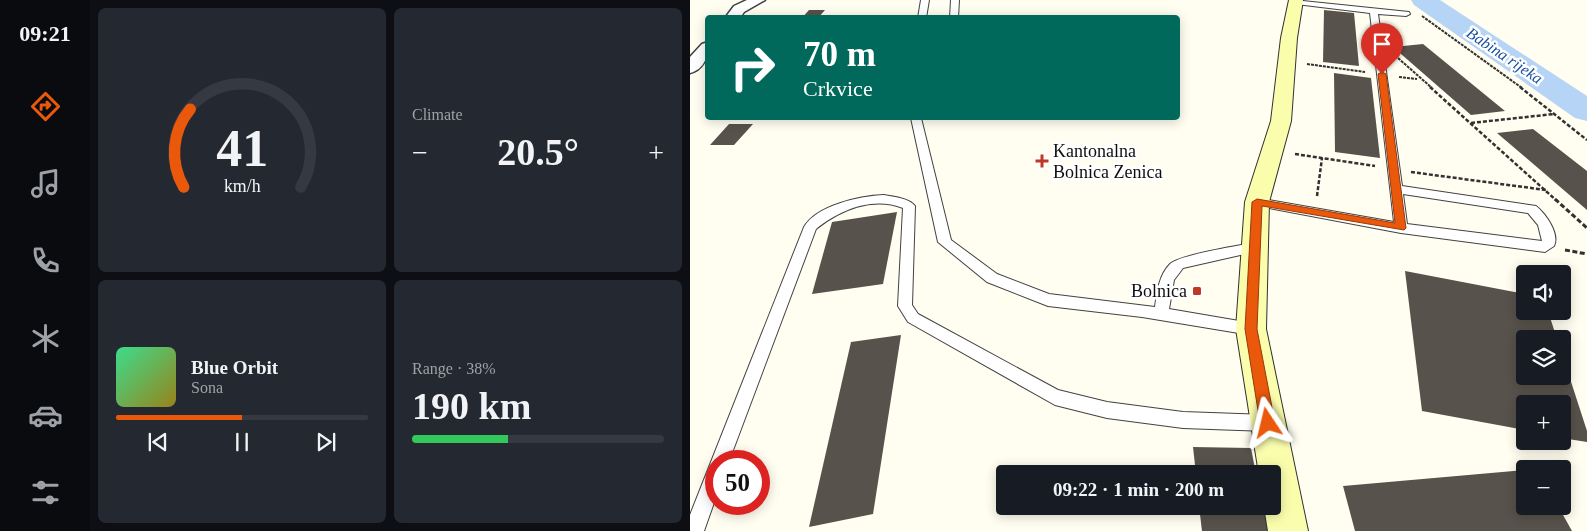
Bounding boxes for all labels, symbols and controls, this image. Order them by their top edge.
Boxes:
text: 09:21 [19,21,71,46]
pin [1361,23,1403,74]
water label: Babina rijeka [1463,24,1546,88]
icon: arrive [1368,30,1396,58]
icon: right [720,35,785,100]
text: 70 m [803,35,876,74]
text: Crkvice [803,76,873,101]
icon: directions [28,89,63,124]
text: Climate [412,106,463,123]
text: 41 [216,120,268,177]
text: 20.5° [497,131,579,173]
text: − [412,137,428,168]
text: + [648,137,664,168]
place label: Kantonalna Bolnica Zenica [1053,141,1162,182]
marker: Kantonalna Bolnica Zenica [1035,154,1049,168]
icon: music [28,166,63,201]
text: km/h [224,176,260,196]
icon: phone [28,243,63,278]
map controls [1516,265,1571,515]
button: sound [1516,265,1571,320]
place label: Bolnica [1131,281,1187,301]
marker: Bolnica [1191,285,1203,297]
icon: climate [28,321,63,356]
button: layers [1516,330,1571,385]
text: Blue Orbit [191,357,278,378]
text: Range · 38% [412,360,496,377]
text: Sona [191,379,223,396]
text: 190 km [412,385,531,427]
button: + [1516,395,1571,450]
position arrow [1241,396,1293,448]
icon: car [28,398,63,433]
icon: previous [144,428,172,456]
icon: pause [228,428,256,456]
icon: next [312,428,340,456]
speed limit sign: 50 [705,450,770,515]
button: − [1516,460,1571,515]
icon: filters [28,475,63,510]
text: 09:22 · 1 min · 200 m [1053,479,1224,500]

